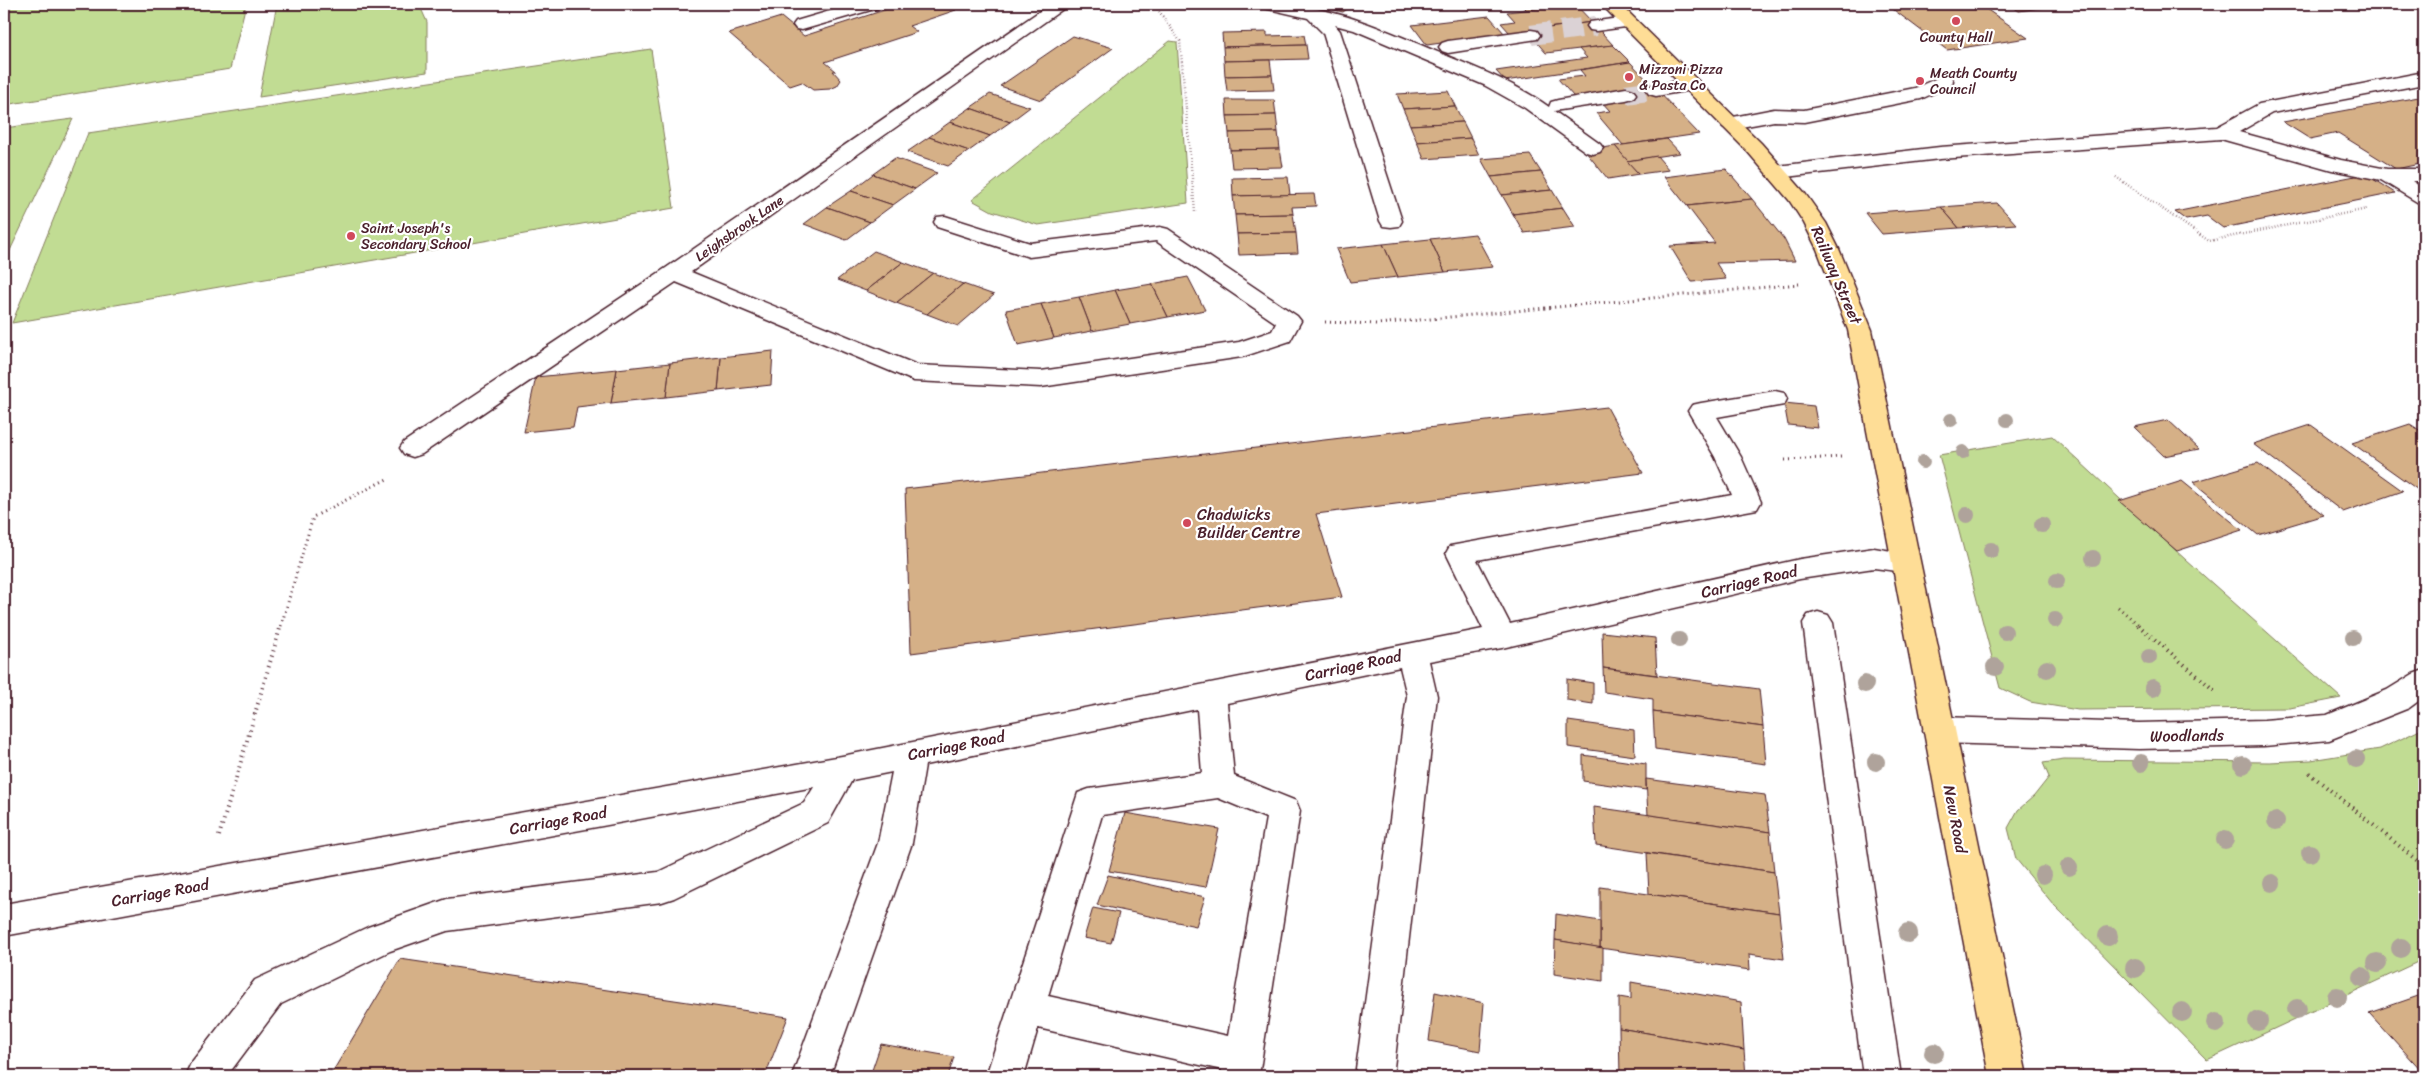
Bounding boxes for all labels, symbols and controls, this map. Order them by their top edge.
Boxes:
marker: County Hall [1950,15,1962,27]
place label: County Hall [1920,25,1993,50]
place label: Mizzoni Pizza & Pasta Co [1639,57,1723,98]
place label: Meath County Council [1930,61,2018,102]
marker: Mizzoni Pizza & Pasta Co [1623,71,1635,83]
marker: Meath County Council [1914,75,1926,87]
street label: Leighsbrook Lane [690,188,789,268]
place label: Saint Joseph's Secondary School [361,216,472,257]
street label: Railway Street [1803,221,1871,330]
marker: Saint Joseph's Secondary School [345,230,357,242]
place label: Chadwicks Builder Centre [1197,500,1300,547]
marker: Chadwicks Builder Centre [1181,517,1193,529]
street label: Carriage Road [1698,556,1802,607]
street label: Carriage Road [1302,641,1406,690]
street label: Woodlands [2150,720,2225,751]
street label: Carriage Road [905,722,1009,769]
street label: New Road [1935,783,1977,857]
street label: Carriage Road [507,797,611,843]
street label: Carriage Road [109,869,213,915]

